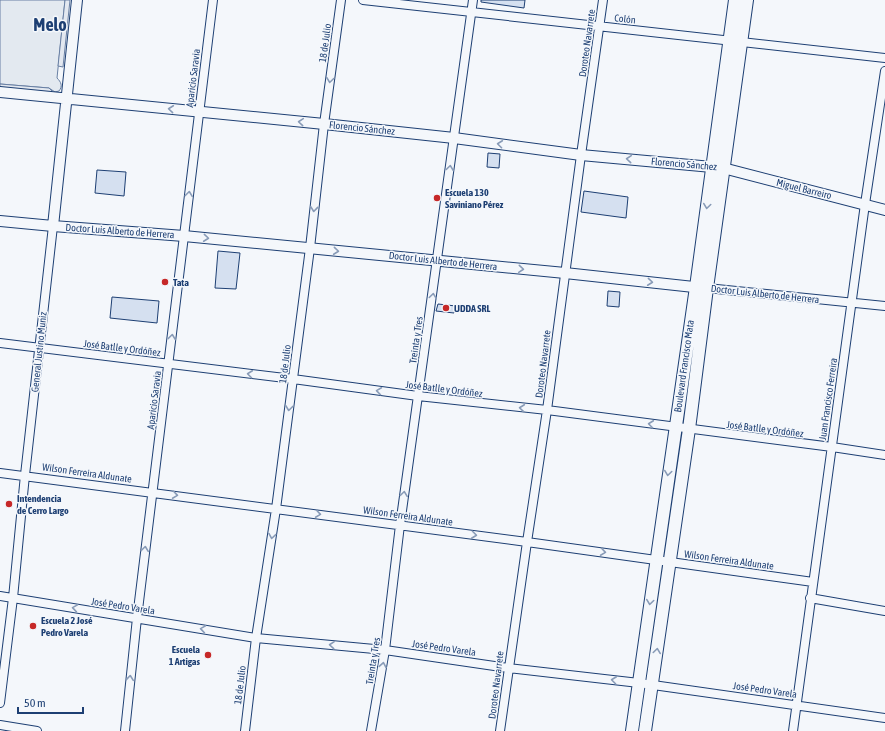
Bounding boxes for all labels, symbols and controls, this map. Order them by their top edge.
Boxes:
street label: Doroteo Navarrete [577,8,597,78]
street label: Colón [614,12,636,26]
district label: Melo [33,14,67,35]
street label: 18 de Julio [317,23,333,63]
street label: Aparicio Saravia [184,48,202,108]
one-way arrow [326,77,335,83]
one-way arrow [168,105,174,114]
one-way arrow [298,117,304,126]
street label: Florencio Sánchez [329,119,396,137]
one-way arrow [496,140,503,149]
one-way arrow [626,155,632,164]
street label: Florencio Sánchez [651,156,718,172]
one-way arrow [445,164,454,171]
street label: Miguel Barreiro [775,177,833,201]
place label: Escuela 130 Saviniano Pérez [445,187,504,210]
one-way arrow [184,191,193,197]
marker: Escuela 130 Saviniano Pérez [432,193,442,203]
one-way arrow [703,203,712,209]
one-way arrow [310,206,319,212]
street label: Doctor Luis Alberto de Herrera [65,222,175,240]
one-way arrow [203,233,209,242]
one-way arrow [333,246,339,255]
street label: Doctor Luis Alberto de Herrera [388,250,498,272]
one-way arrow [518,264,524,273]
marker: Tata [160,277,170,287]
place label: Tata [173,277,189,288]
one-way arrow [647,277,653,286]
street label: Doctor Luis Alberto de Herrera [710,283,820,305]
one-way arrow [428,293,437,299]
marker: UDDA SRL [441,303,451,313]
place label: UDDA SRL [454,303,491,314]
street label: General Justino Muniz [29,311,49,393]
street label: Treinta y Tres [407,315,425,364]
street label: Boulevard Francisco Mata [672,319,696,413]
street label: Doroteo Navarrete [533,329,553,399]
one-way arrow [167,334,176,340]
street label: José Batlle y Ordóñez [83,338,161,358]
street label: 18 de Julio [277,344,293,384]
street label: Juan Francisco Ferreira [817,357,839,441]
street label: Aparicio Saravia [145,370,163,430]
one-way arrow [247,370,253,379]
street label: José Batlle y Ordóñez [405,379,483,399]
one-way arrow [376,387,382,396]
one-way arrow [519,403,525,412]
one-way arrow [285,405,294,411]
street label: José Batlle y Ordóñez [726,419,804,439]
one-way arrow [648,420,654,429]
street label: Wilson Ferreira Aldunate [41,461,133,485]
one-way arrow [664,470,673,476]
one-way arrow [172,490,178,499]
one-way arrow [399,491,408,497]
place label: Intendencia de Cerro Largo [17,493,69,516]
marker: Intendencia de Cerro Largo [4,499,14,509]
street label: Wilson Ferreira Aldunate [362,504,454,528]
one-way arrow [315,509,321,518]
one-way arrow [471,530,477,539]
one-way arrow [268,533,277,540]
one-way arrow [140,546,149,552]
one-way arrow [600,547,606,556]
street label: Wilson Ferreira Aldunate [683,548,775,572]
street label: José Pedro Varela [90,596,156,617]
one-way arrow [646,599,655,605]
one-way arrow [71,604,78,613]
place label: Escuela 2 José Pedro Varela [41,615,93,638]
marker: Escuela 2 José Pedro Varela [28,621,38,631]
one-way arrow [200,625,206,634]
street label: Treinta y Tres [364,636,382,685]
street label: José Pedro Varela [411,638,477,658]
one-way arrow [329,641,335,650]
place label: Escuela 1 Artigas [169,644,200,667]
one-way arrow [652,648,661,654]
marker: Escuela 1 Artigas [203,650,213,660]
street label: Doroteo Navarrete [486,650,506,720]
one-way arrow [378,662,386,668]
street label: 18 de Julio [232,665,248,705]
one-way arrow [126,675,135,681]
one-way arrow [611,676,617,685]
street label: José Pedro Varela [732,680,798,700]
scale bar [18,689,83,715]
text: 50 m [24,696,46,710]

